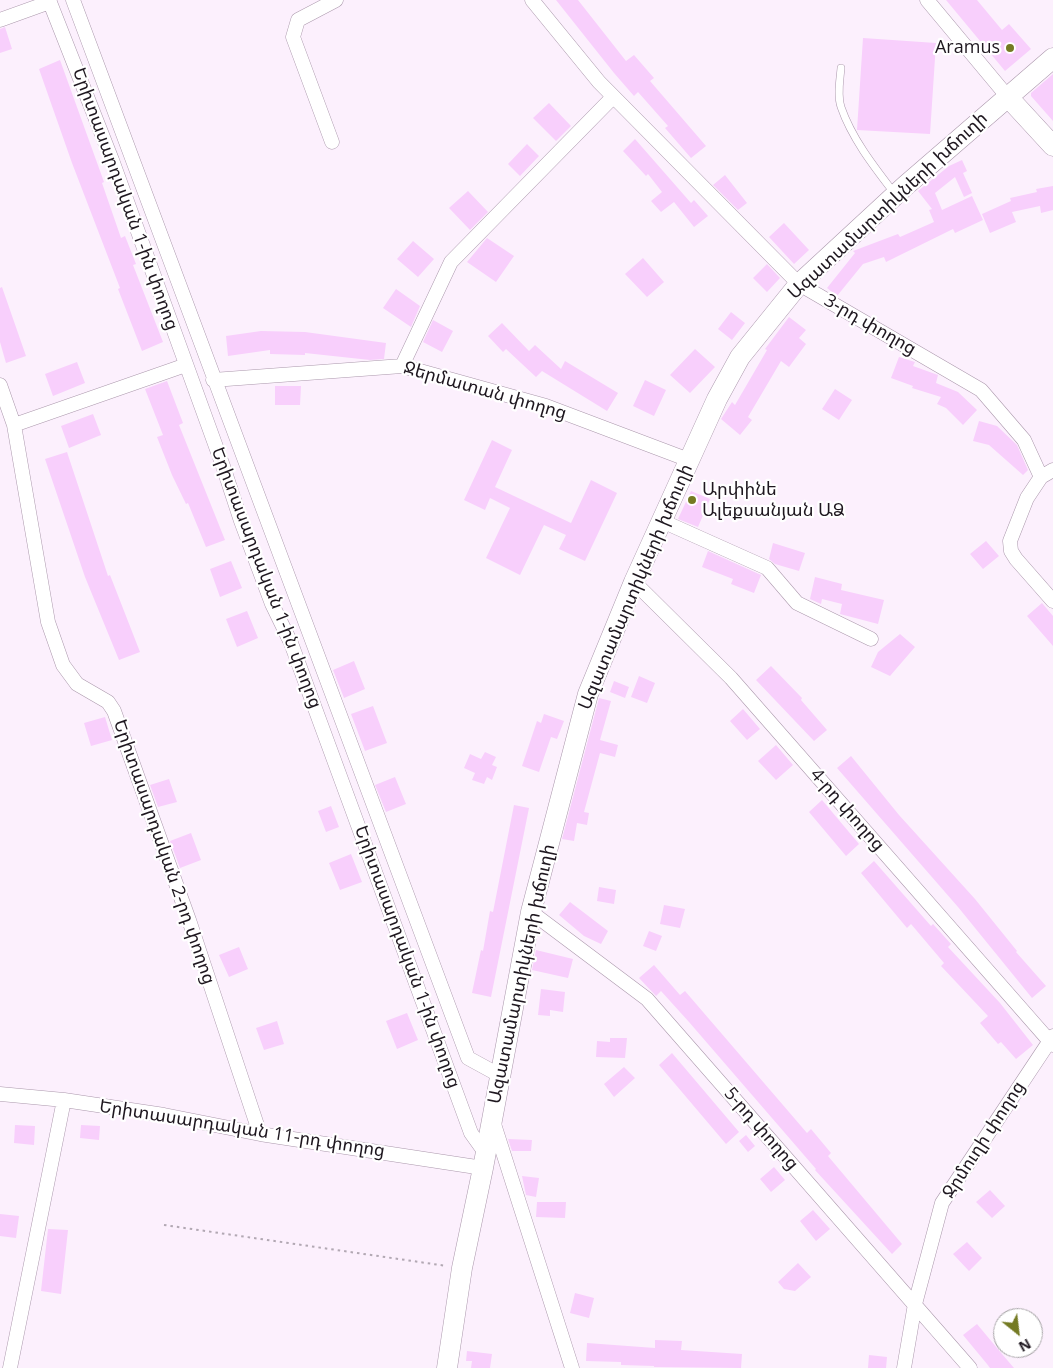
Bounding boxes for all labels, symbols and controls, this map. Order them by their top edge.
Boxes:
place label: Aramus [935,37,1000,59]
marker: Aramus [1004,42,1016,54]
street label: Երիտասարդական 1-ին փողոց [67,65,183,333]
street label: Ազատամարտիկների խճուղի [784,108,992,304]
street label: 3-րդ փողոց [820,290,920,360]
street label: Ջերմատան փողոց [401,357,569,425]
street label: Երիտասարդական 1-ին փողոց [206,444,326,712]
street label: Ազատամարտիկների խճուղի [574,461,698,713]
place label: Արփինե Ալեքսանյան ԱՁ [702,479,845,522]
marker: Արփինե Ալեքսանյան ԱՁ [686,494,698,506]
street label: Երիտասարդական 2-րդ փողոց [108,717,220,987]
street label: 4-րդ փողոց [805,764,889,856]
street label: Երիտասարդական 1-ին փողոց [349,823,465,1091]
street label: Ազատամարտիկների խճուղի [484,842,560,1106]
street label: Ջրմուղի փողոց [938,1077,1030,1203]
street label: 5-րդ փողոց [719,1083,803,1175]
street label: Երիտասարդական 11-րդ փողոց [98,1096,386,1162]
north arrow [993,1308,1043,1358]
text: N [1015,1335,1035,1357]

